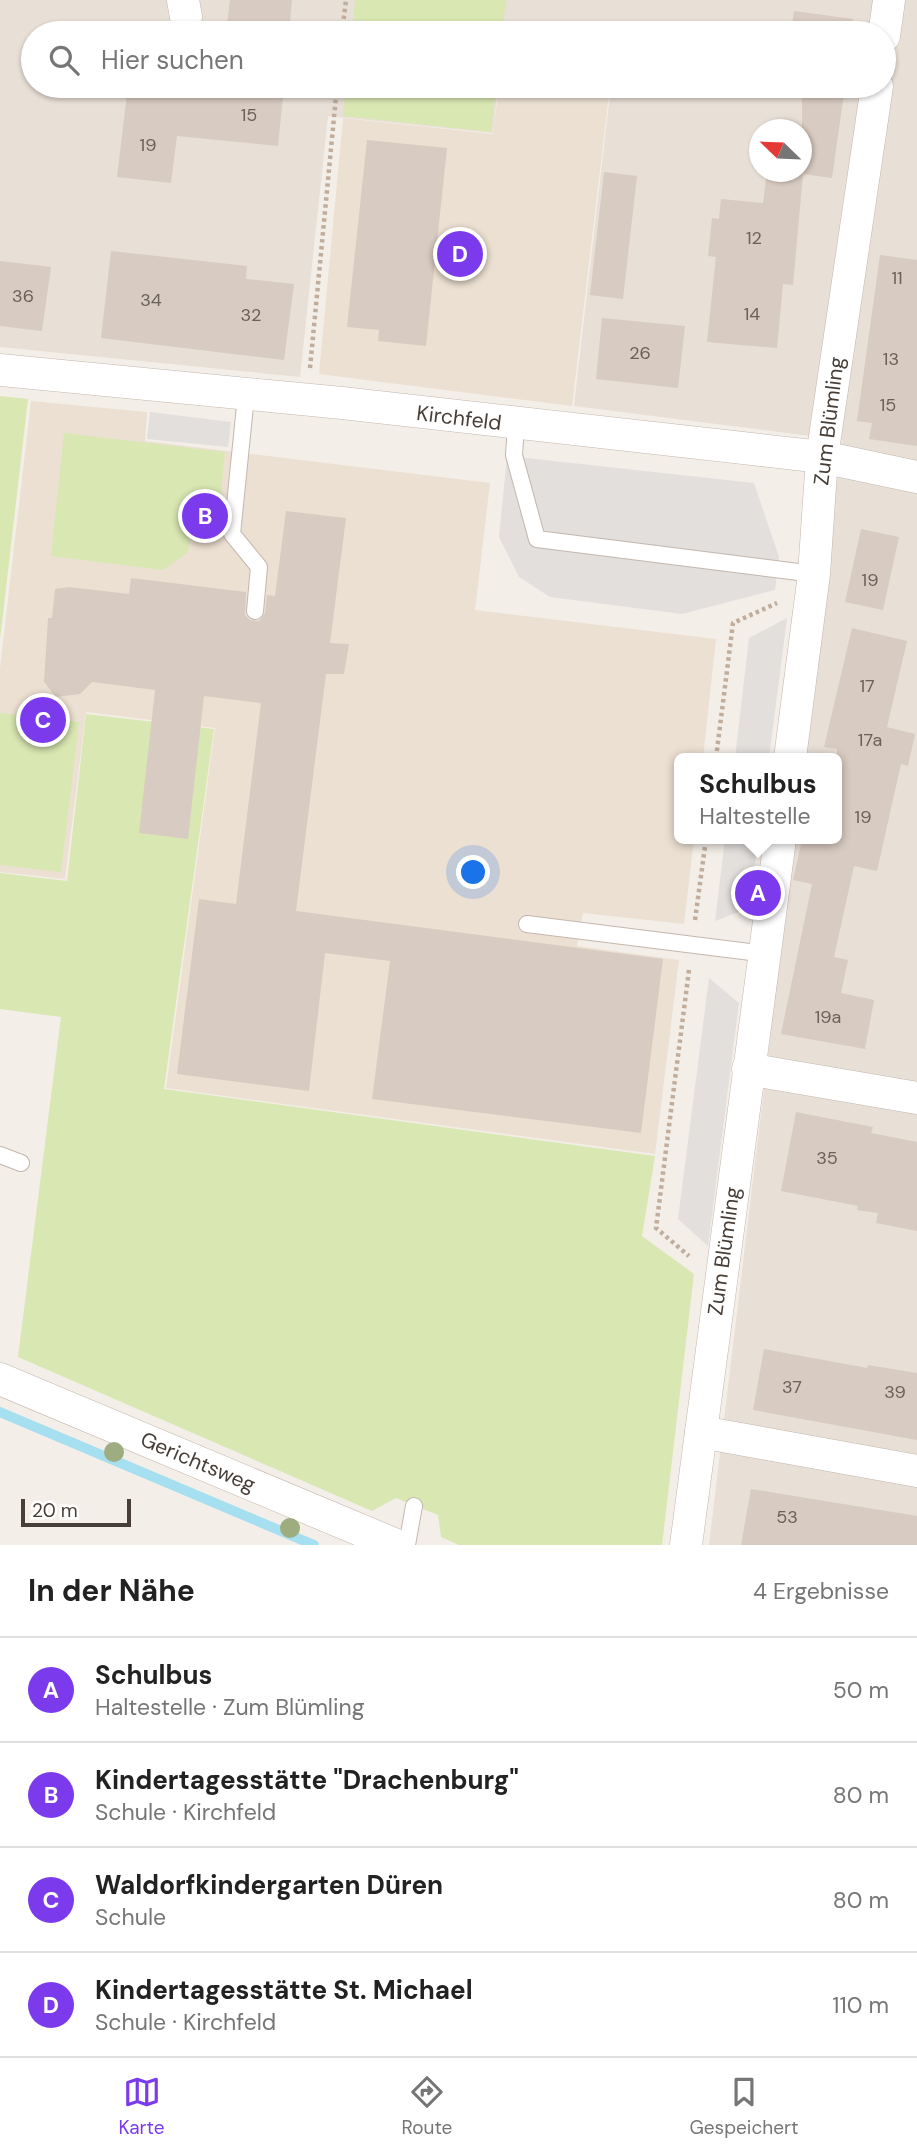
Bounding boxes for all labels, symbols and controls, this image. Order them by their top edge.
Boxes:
search box [21,21,896,98]
icon: search [45,41,83,79]
text: Hier suchen [101,43,244,77]
house number: 15 [241,103,257,127]
north arrow [749,119,812,182]
house number: 19 [140,133,156,157]
house number: 12 [746,226,762,250]
pin: D [437,228,483,280]
house number: 11 [891,266,903,290]
house number: 36 [12,284,34,308]
house number: 34 [140,288,162,312]
house number: 14 [744,302,760,326]
house number: 32 [240,303,262,327]
house number: 26 [629,341,651,365]
house number: 13 [883,347,899,371]
street label: Zum Blümling [807,355,851,487]
house number: 15 [880,393,896,417]
street label: Kirchfeld [415,399,503,437]
pin: B [182,490,228,542]
house number: 19 [862,568,878,592]
house number: 17 [859,674,875,698]
pin: C [20,694,66,746]
house number: 17a [858,728,882,752]
popup [674,753,842,844]
text: Schulbus [699,767,817,801]
text: Haltestelle [699,801,810,831]
house number: 19 [855,805,871,829]
your location [456,855,490,889]
pin: A [735,867,781,919]
house number: 19a [815,1005,841,1029]
house number: 35 [816,1146,838,1170]
street label: Zum Blümling [701,1185,747,1317]
house number: 37 [782,1375,802,1399]
house number: 39 [884,1380,906,1404]
street label: Gerichtsweg [136,1425,260,1499]
scale bar [21,1496,131,1528]
text: 20 m [32,1498,78,1523]
house number: 53 [776,1505,798,1529]
text: In der Nähe [28,1571,195,1610]
text: 4 Ergebnisse [753,1576,889,1606]
text: Schulbus [95,1658,212,1692]
text: A [43,1675,59,1705]
text: 50 m [833,1675,889,1705]
text: Haltestelle · Zum Blümling [95,1692,365,1722]
text: Kindertagesstätte "Drachenburg" [95,1763,519,1797]
text: B [44,1780,58,1810]
text: 80 m [833,1780,889,1810]
text: Schule · Kirchfeld [95,1797,276,1827]
text: Waldorfkindergarten Düren [95,1868,443,1902]
text: C [43,1885,59,1915]
text: 80 m [833,1885,889,1915]
text: Schule [95,1902,166,1932]
text: Kindertagesstätte St. Michael [95,1973,473,2007]
text: D [43,1990,59,2020]
text: 110 m [832,1990,889,2020]
text: Schule · Kirchfeld [95,2007,276,2037]
tab: Karte [119,2073,165,2140]
tab: Route [402,2073,452,2140]
tab: Gespeichert [689,2073,798,2140]

